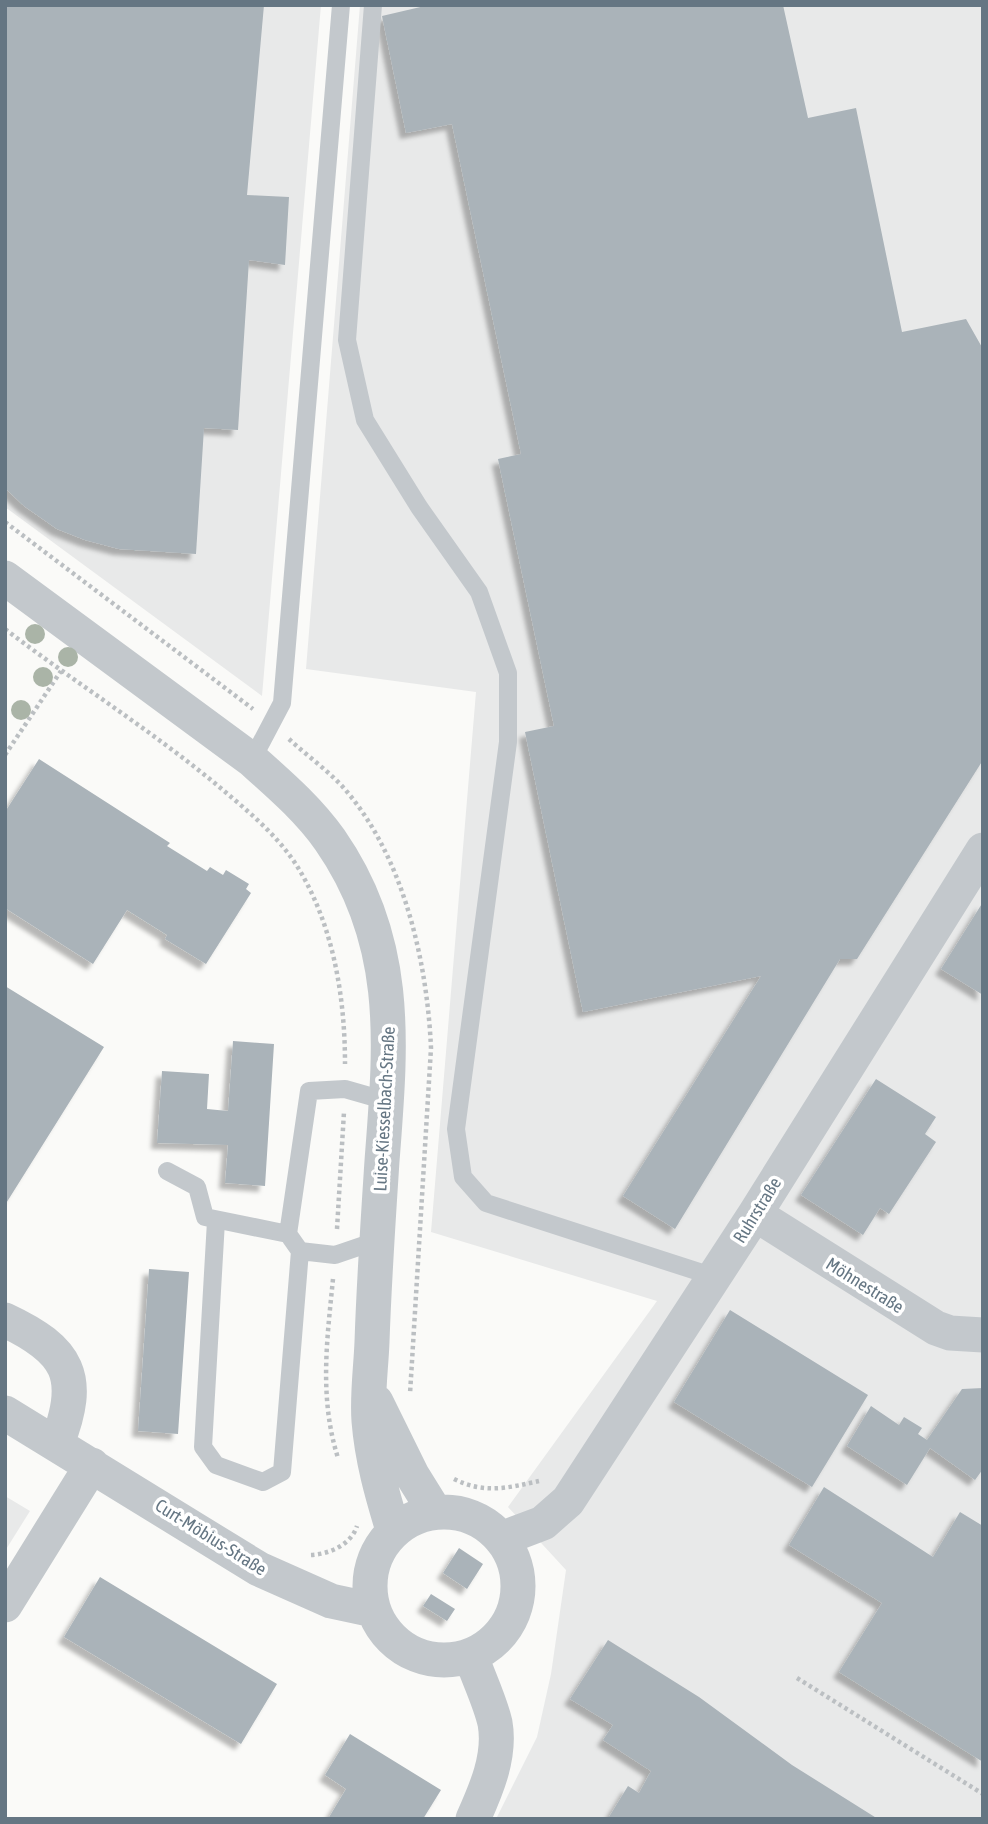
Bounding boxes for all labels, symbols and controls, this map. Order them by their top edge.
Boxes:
street label: Luise-Kiesselbach-Straße [369,1026,399,1192]
street label: Ruhrstraße [729,1173,785,1247]
street label: Möhnestraße [822,1253,908,1317]
street label: Curt-Möbius-Straße [152,1494,270,1580]

